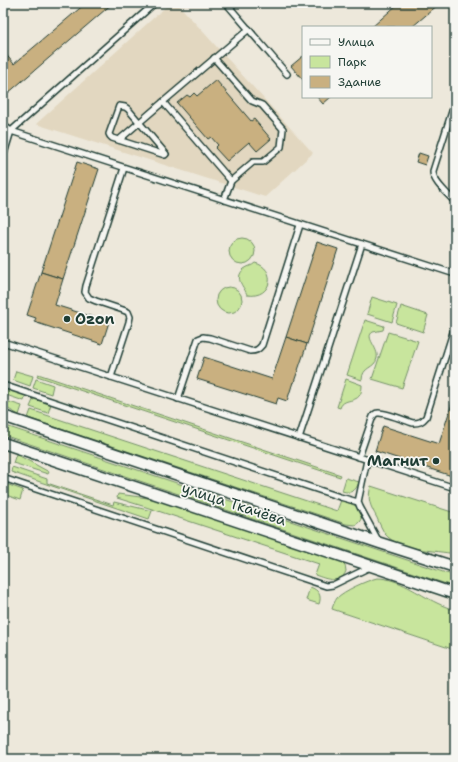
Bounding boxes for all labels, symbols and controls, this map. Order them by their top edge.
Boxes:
legend [302,26,432,98]
text: Улица [338,34,375,50]
text: Парк [338,54,367,70]
text: Здание [338,74,382,90]
place label: Ozon [75,309,115,329]
marker: Ozon [62,314,72,324]
place label: Магнит [367,451,428,471]
marker: Магнит [431,456,441,466]
street label: улица Ткачёва [179,478,289,531]

